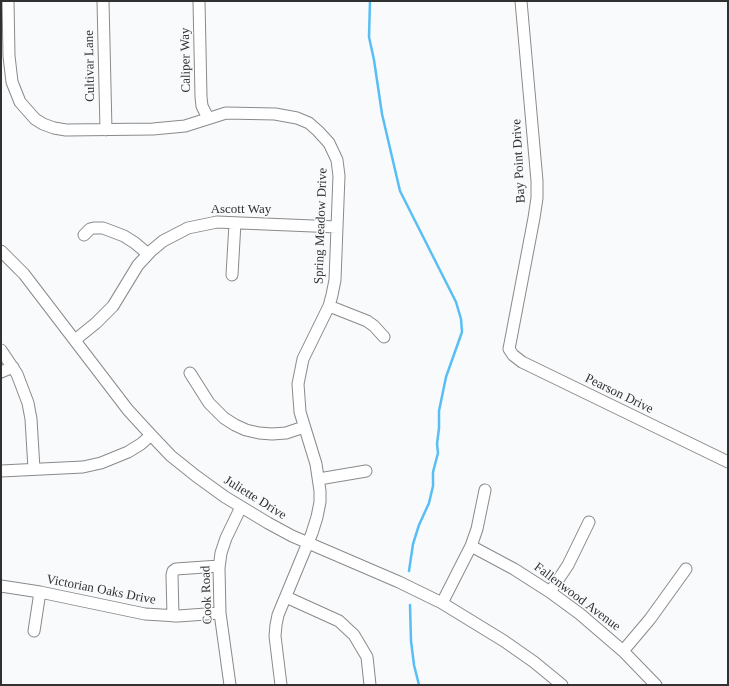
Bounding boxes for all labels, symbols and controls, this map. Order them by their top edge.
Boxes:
street label: Caliper Way [178,27,194,93]
street label: Cultivar Lane [82,30,98,102]
street label: Bay Point Drive [509,118,529,204]
street label: Spring Meadow Drive [311,168,331,284]
street label: Ascott Way [211,202,271,218]
street label: Pearson Drive [582,371,656,417]
street label: Juliette Drive [221,473,289,523]
street label: Fallenwood Avenue [531,559,623,635]
street label: Cook Road [198,565,216,625]
street label: Victorian Oaks Drive [45,572,157,608]

